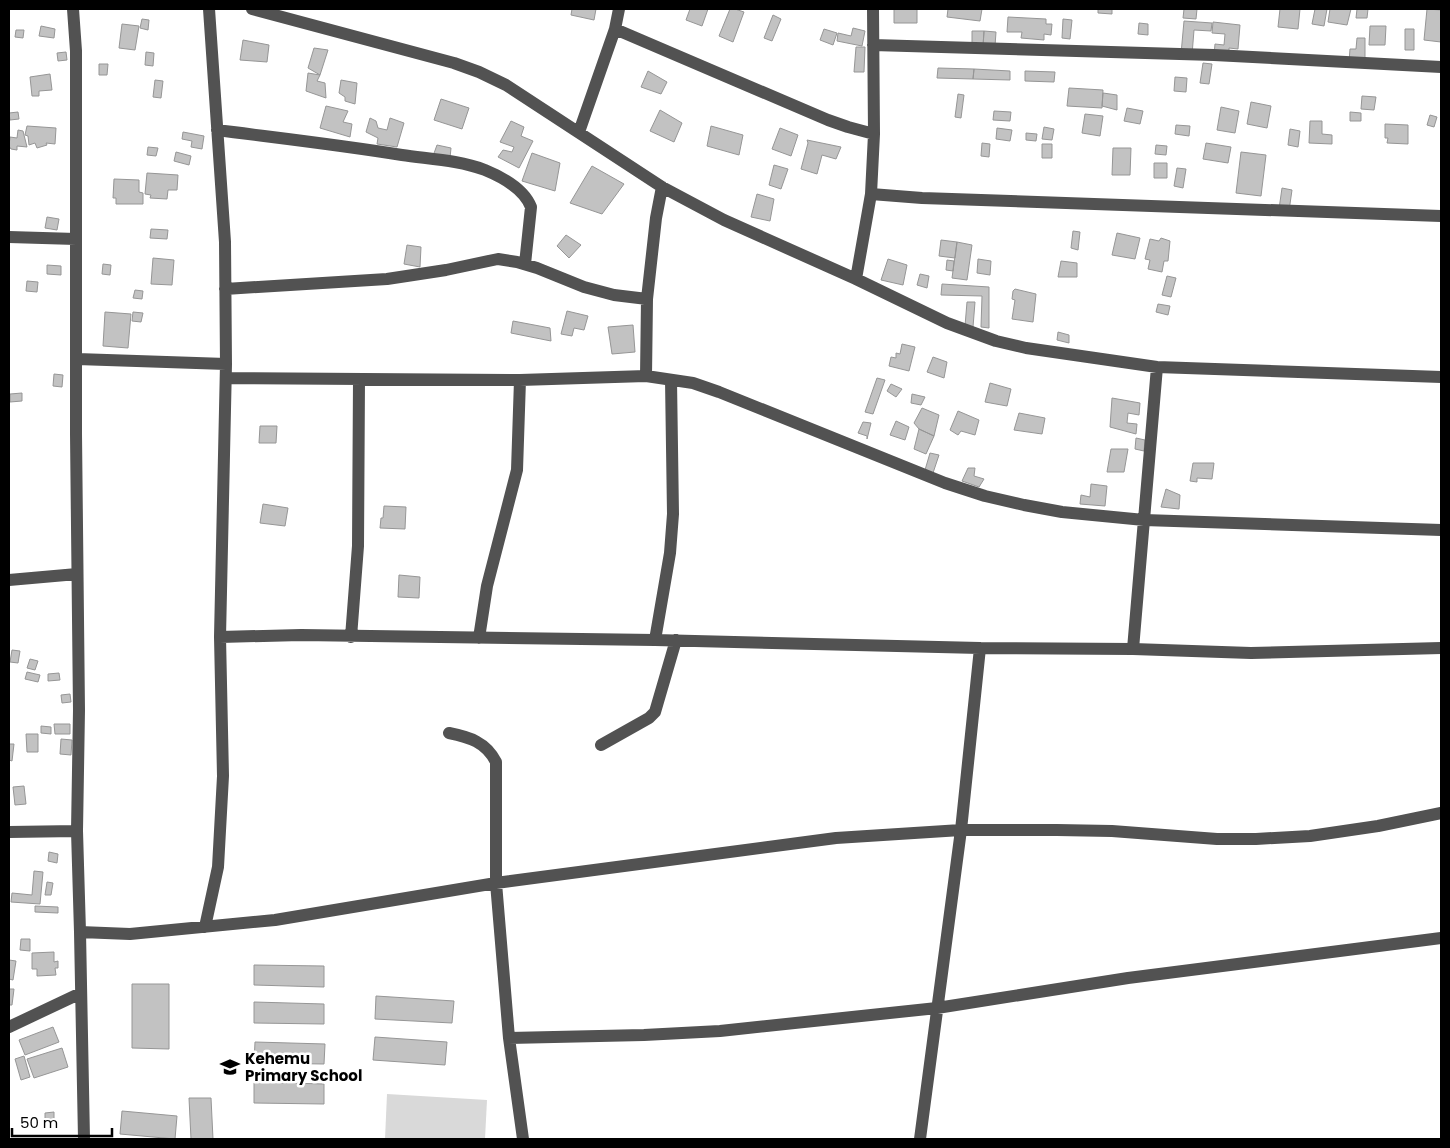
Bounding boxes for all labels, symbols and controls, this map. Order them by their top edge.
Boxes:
place label: Kehemu Primary School [245,1048,362,1086]
school or university icon: Kehemu Primary School [219,1056,241,1078]
scale bar [12,1106,112,1138]
text: 50 m [20,1112,58,1133]

